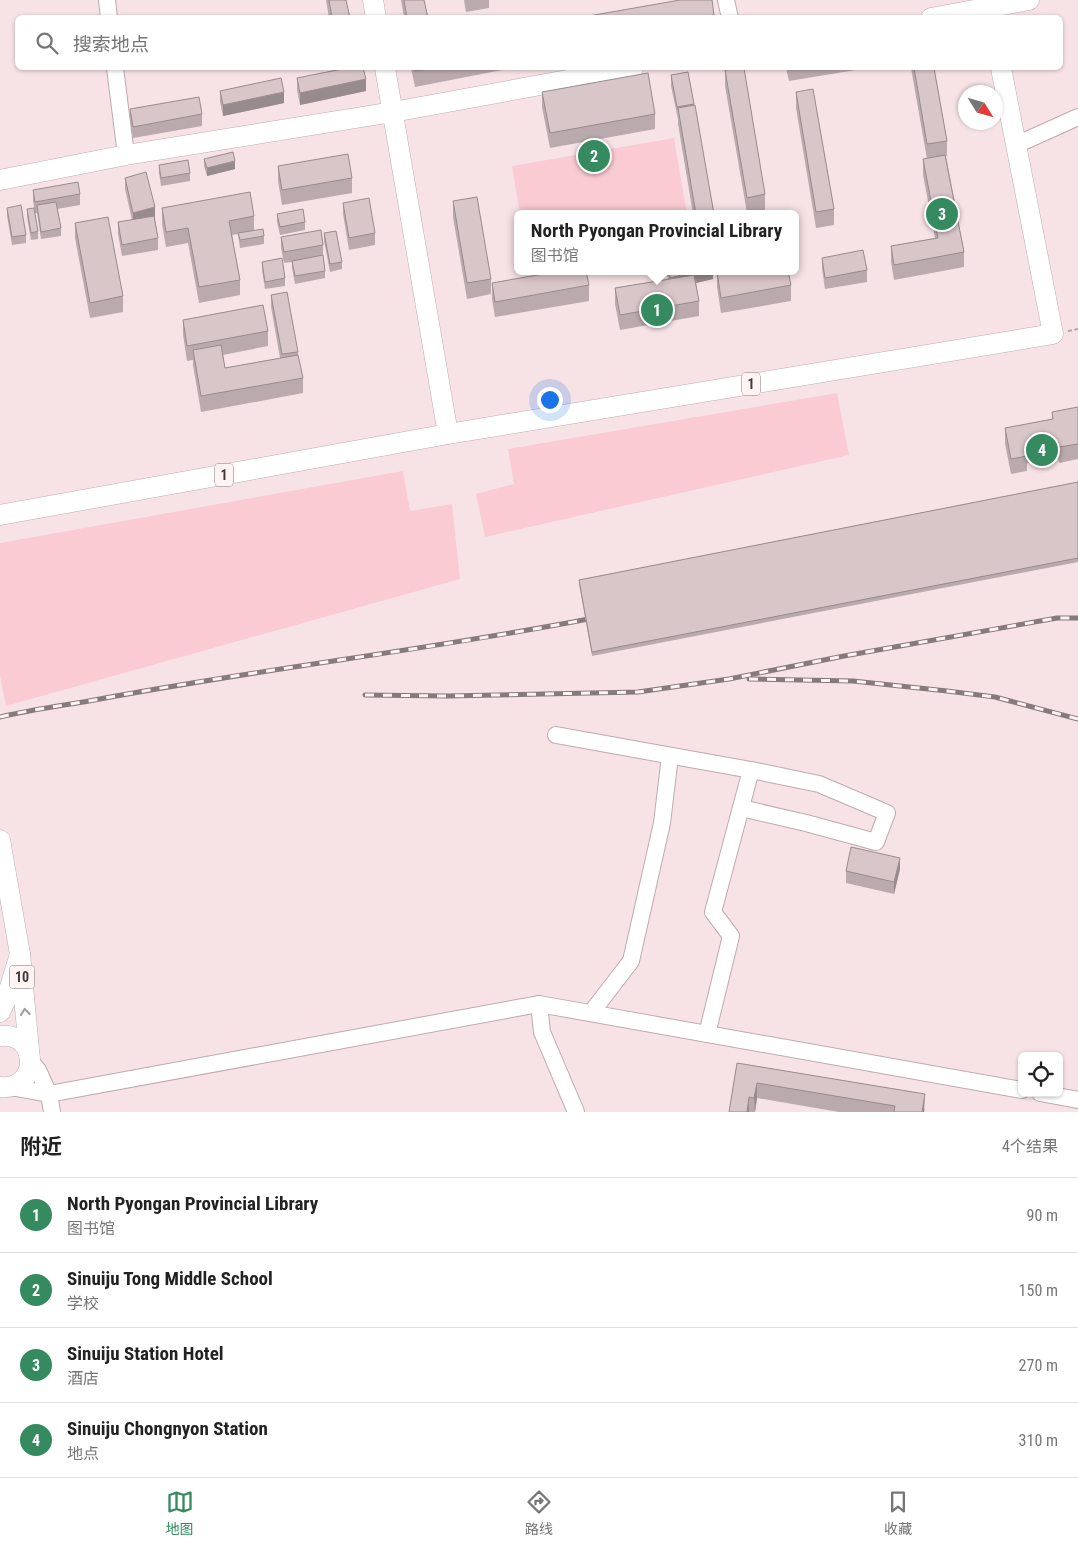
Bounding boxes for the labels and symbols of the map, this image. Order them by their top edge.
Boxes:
north arrow [958,85,1003,130]
pin: 2 [578,137,610,175]
pin: 3 [926,195,958,233]
pin: 1 [641,291,673,329]
road number: 1 [742,372,760,396]
your location [537,387,563,413]
pin: 4 [1026,431,1058,469]
road number: 1 [215,464,233,486]
road number: 10 [10,966,34,989]
one-way arrow [20,1008,31,1016]

